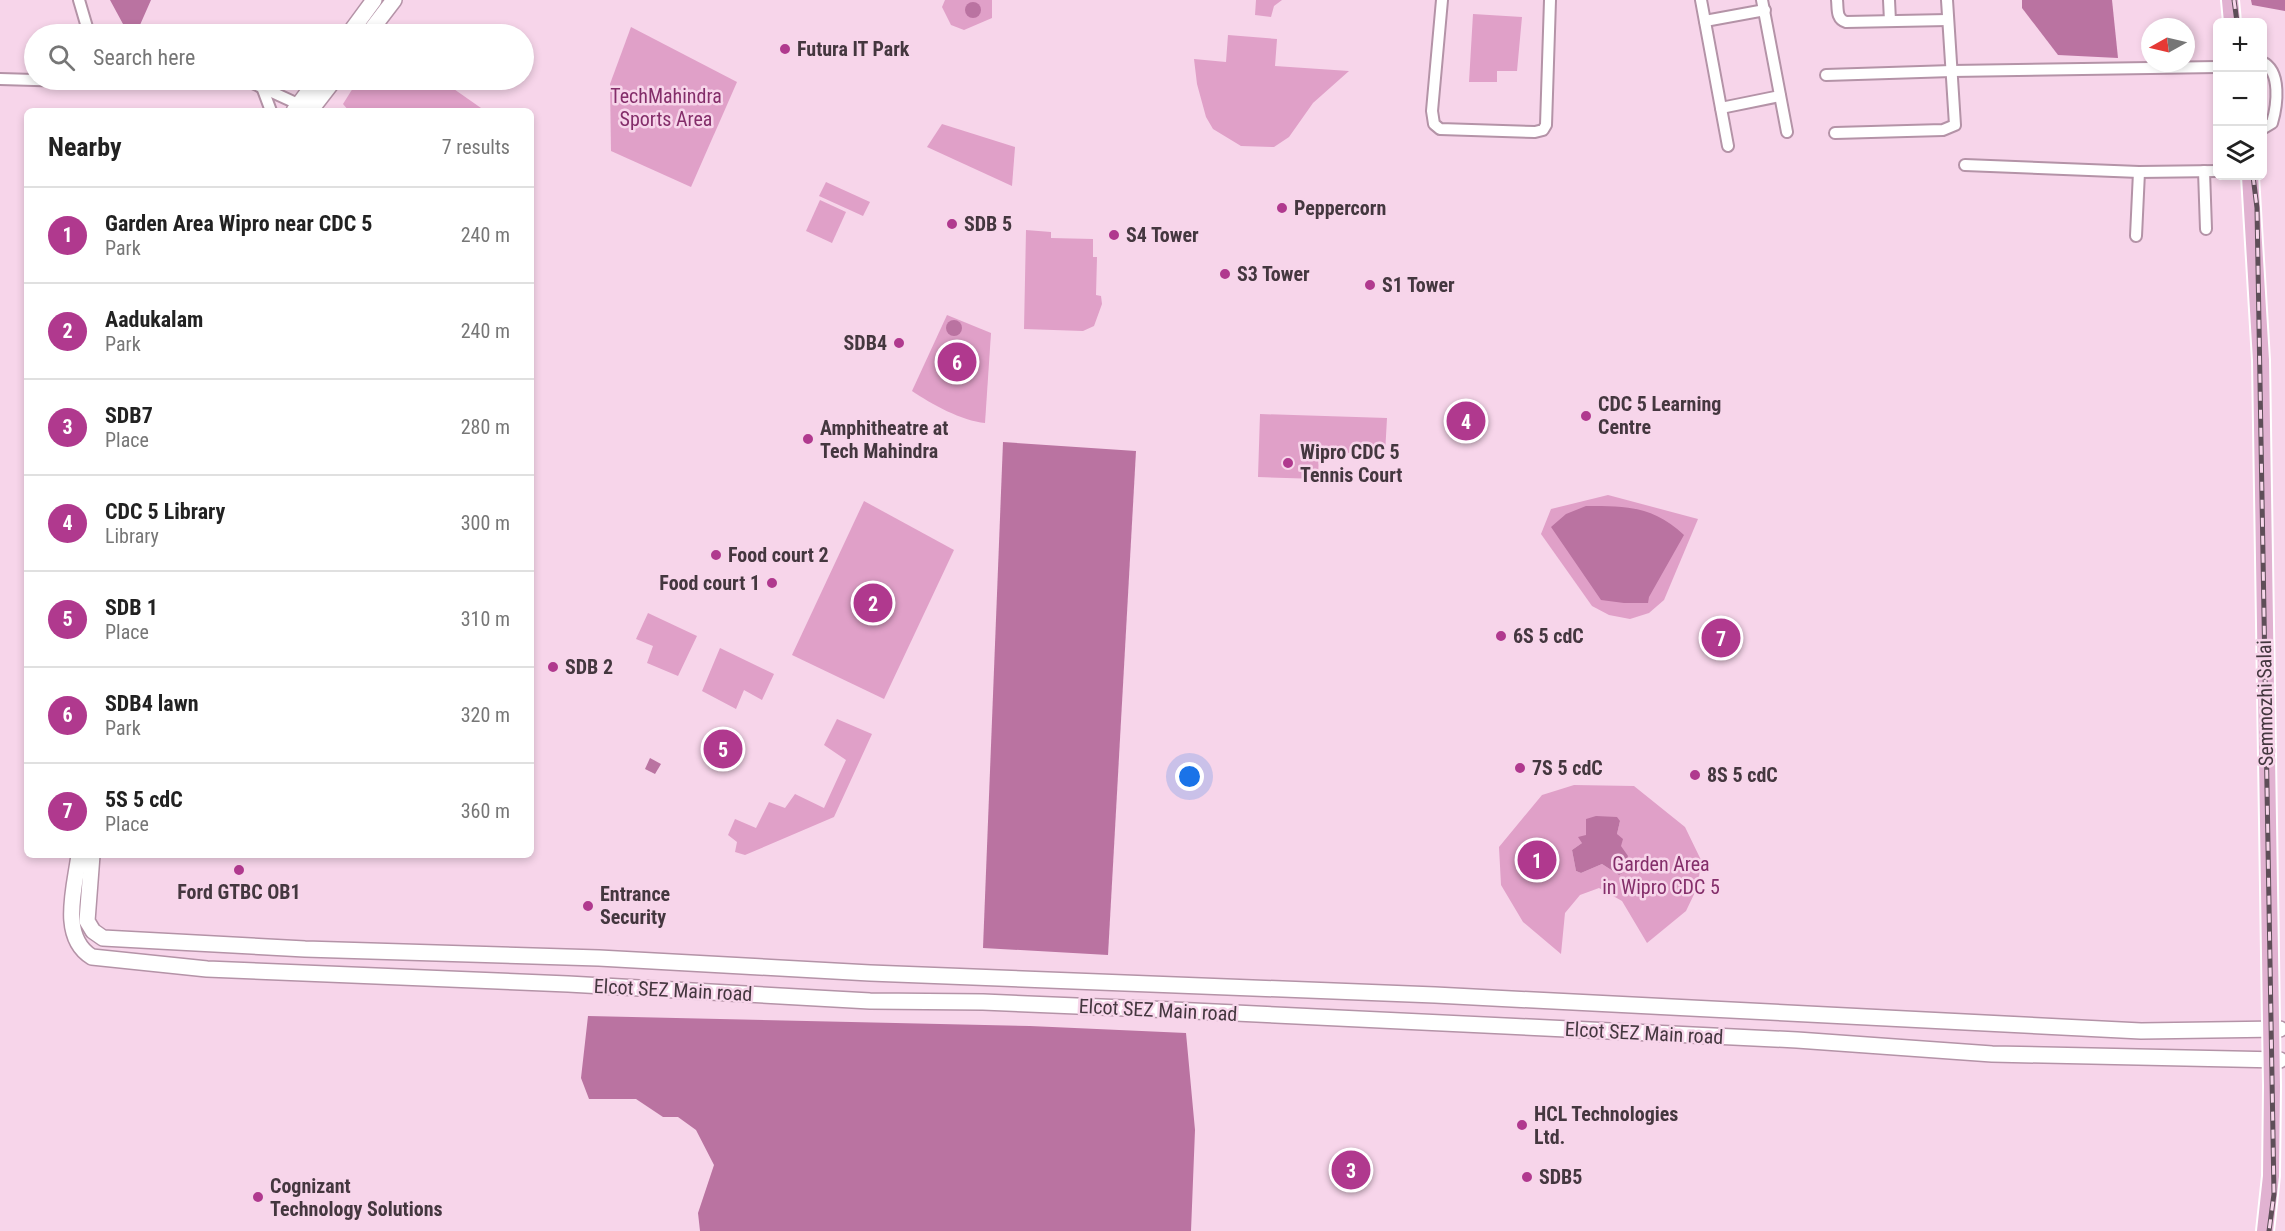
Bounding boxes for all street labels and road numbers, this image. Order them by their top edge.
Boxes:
street label: Semmozhi Salai [2252,640,2278,766]
street label: Elcot SEZ Main road [593,974,753,1006]
street label: Elcot SEZ Main road [1078,994,1238,1026]
street label: Elcot SEZ Main road [1564,1017,1724,1049]

